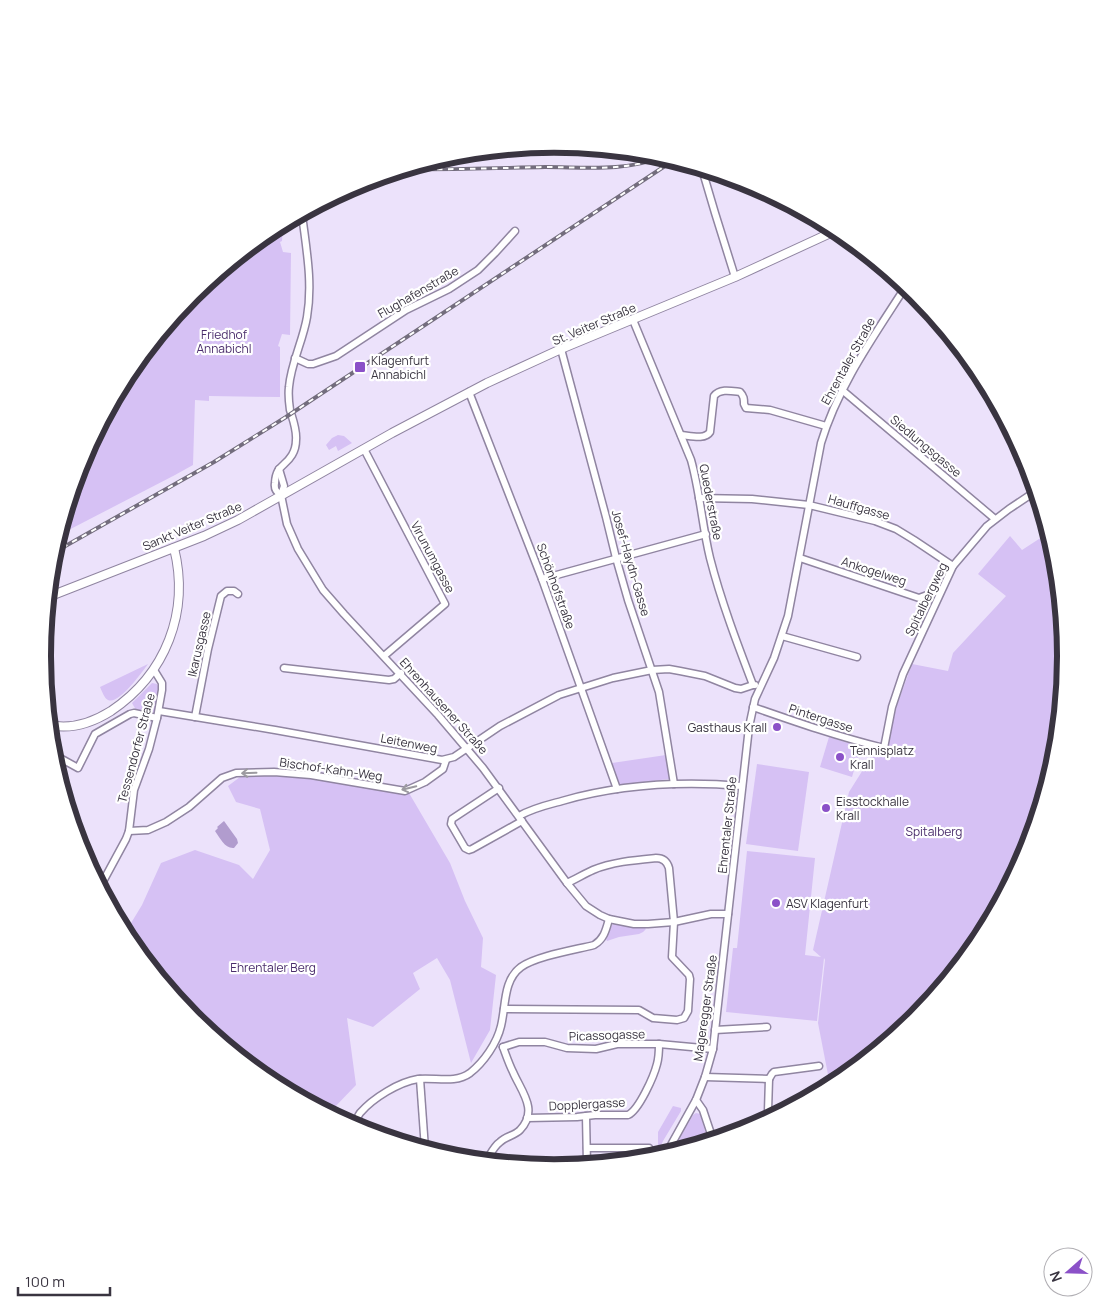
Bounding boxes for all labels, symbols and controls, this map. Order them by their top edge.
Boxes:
street label: Flughafenstraße [374,262,462,322]
street label: St. Veiter Straße [550,299,638,349]
street label: Ehrentaler Straße [817,314,879,408]
park label: Friedhof Annabichl [196,326,252,357]
place label: Klagenfurt Annabichl [371,352,429,383]
marker: Klagenfurt Annabichl [353,360,367,374]
street label: Siedlungsgasse [887,411,965,481]
street label: Quederstraße [695,463,727,541]
street label: Hauffgasse [826,490,892,524]
street label: Sankt Veiter Straße [140,497,244,555]
street label: Josef-Haydn-Gasse [608,508,654,618]
street label: Virunumgasse [407,518,459,596]
street label: Schönhofstraße [533,541,579,631]
street label: Ankogelweg [839,552,909,590]
street label: Spitalbergweg [901,559,951,639]
street label: Ikarusgasse [183,610,215,678]
street label: Ehrenhausener Straße [396,654,492,758]
street label: Tessendorfer Straße [113,691,159,805]
street label: Pintergasse [787,700,855,736]
place label: Gasthaus Krall [688,719,767,736]
marker: Gasthaus Krall [771,721,783,733]
street label: Leitenweg [379,729,439,757]
place label: Tennisplatz Krall [850,742,914,773]
marker: Tennisplatz Krall [834,751,846,763]
street label: Bischof-Kahn-Weg [278,753,384,785]
one-way arrow [241,768,257,777]
street label: Ehrentaler Straße [713,776,741,874]
one-way arrow [402,784,418,793]
place label: Eisstockhalle Krall [836,793,909,824]
marker: Eisstockhalle Krall [820,802,832,814]
park label: Spitalberg [906,823,962,840]
place label: ASV Klagenfurt [786,895,869,912]
marker: ASV Klagenfurt [770,897,782,909]
street label: Mageregger Straße [689,954,721,1062]
park label: Ehrentaler Berg [230,959,316,976]
street label: Picassogasse [569,1025,645,1045]
street label: Dopplergasse [548,1094,626,1114]
north arrow [1043,1247,1093,1297]
scale bar [18,1264,110,1296]
text: N [1045,1269,1066,1285]
text: 100 m [25,1271,65,1292]

